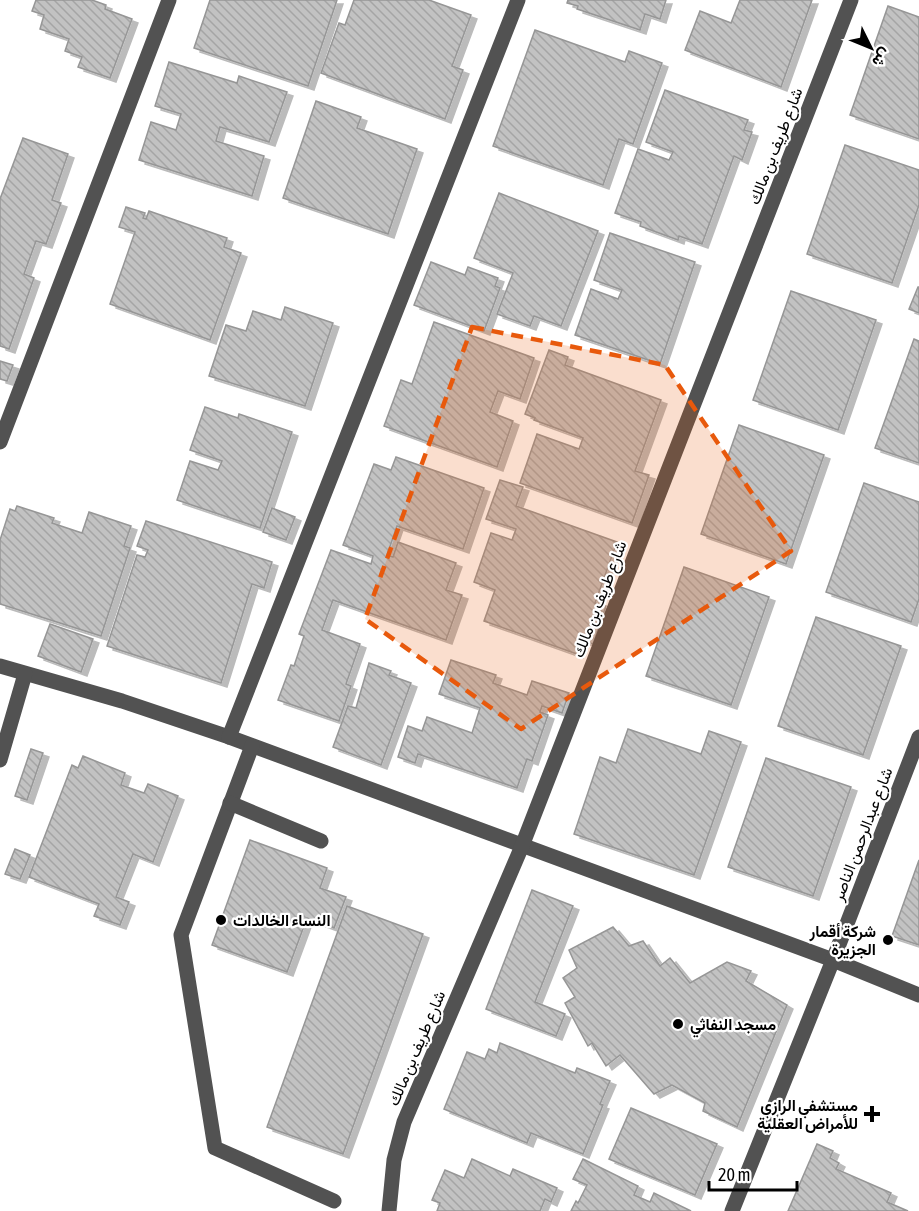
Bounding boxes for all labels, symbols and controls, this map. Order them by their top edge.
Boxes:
north arrow [841,18,901,78]
text: ش [868,44,895,71]
street label: شارع طريف بن مالك [744,85,808,208]
street label: شارع طريف بن مالك [568,538,632,661]
street label: شارع عبدالرحمن الناصر [828,765,898,905]
place label: النساء الخالدات [233,911,331,929]
marker: النساء الخالدات [214,913,228,927]
place label: شركة أقمار الجزيرة [808,922,876,960]
marker: شركة أقمار الجزيرة [881,933,895,947]
street label: شارع طريف بن مالك [384,988,451,1109]
place label: مسجد النفاثي [690,1015,777,1038]
marker: مسجد النفاثي [671,1017,685,1031]
place label: مستشفي الرازي للأمراض العقلية [757,1096,858,1134]
marker: مستشفي الرازي للأمراض العقلية [863,1105,881,1123]
scale bar [709,1154,798,1192]
text: 20 m [718,1164,750,1185]

